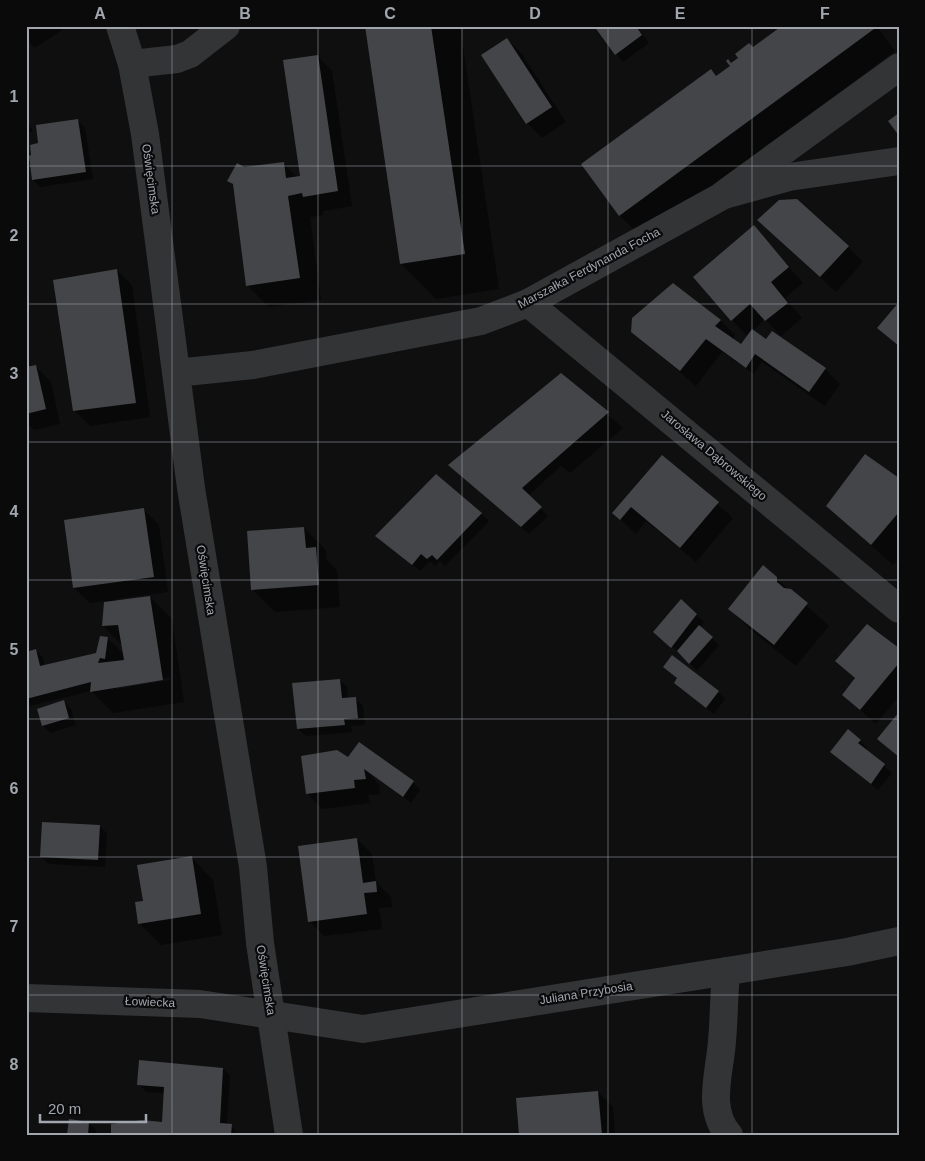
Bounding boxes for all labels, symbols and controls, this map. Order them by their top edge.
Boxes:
text: A [94,5,106,22]
text: B [239,5,251,22]
text: C [384,5,396,22]
text: D [529,5,541,22]
text: E [675,5,686,22]
text: F [820,5,830,22]
text: 1 [10,88,19,105]
street label: Oświęcimska [139,143,163,215]
street label: Marszałka Ferdynanda Focha [516,224,663,311]
text: 2 [10,227,19,244]
text: 3 [10,365,19,382]
street label: Jarosława Dąbrowskiego [658,407,770,503]
text: 4 [10,503,19,520]
street label: Oświęcimska [194,544,218,616]
text: 5 [10,641,19,658]
text: 6 [10,780,19,797]
text: 7 [10,918,19,935]
street label: Oświęcimska [254,944,278,1016]
street label: Juliana Przybosia [538,979,634,1007]
street label: Łowiecka [125,994,176,1010]
text: 8 [10,1056,19,1073]
scale bar [40,1091,146,1123]
text: 20 m [48,1100,81,1117]

